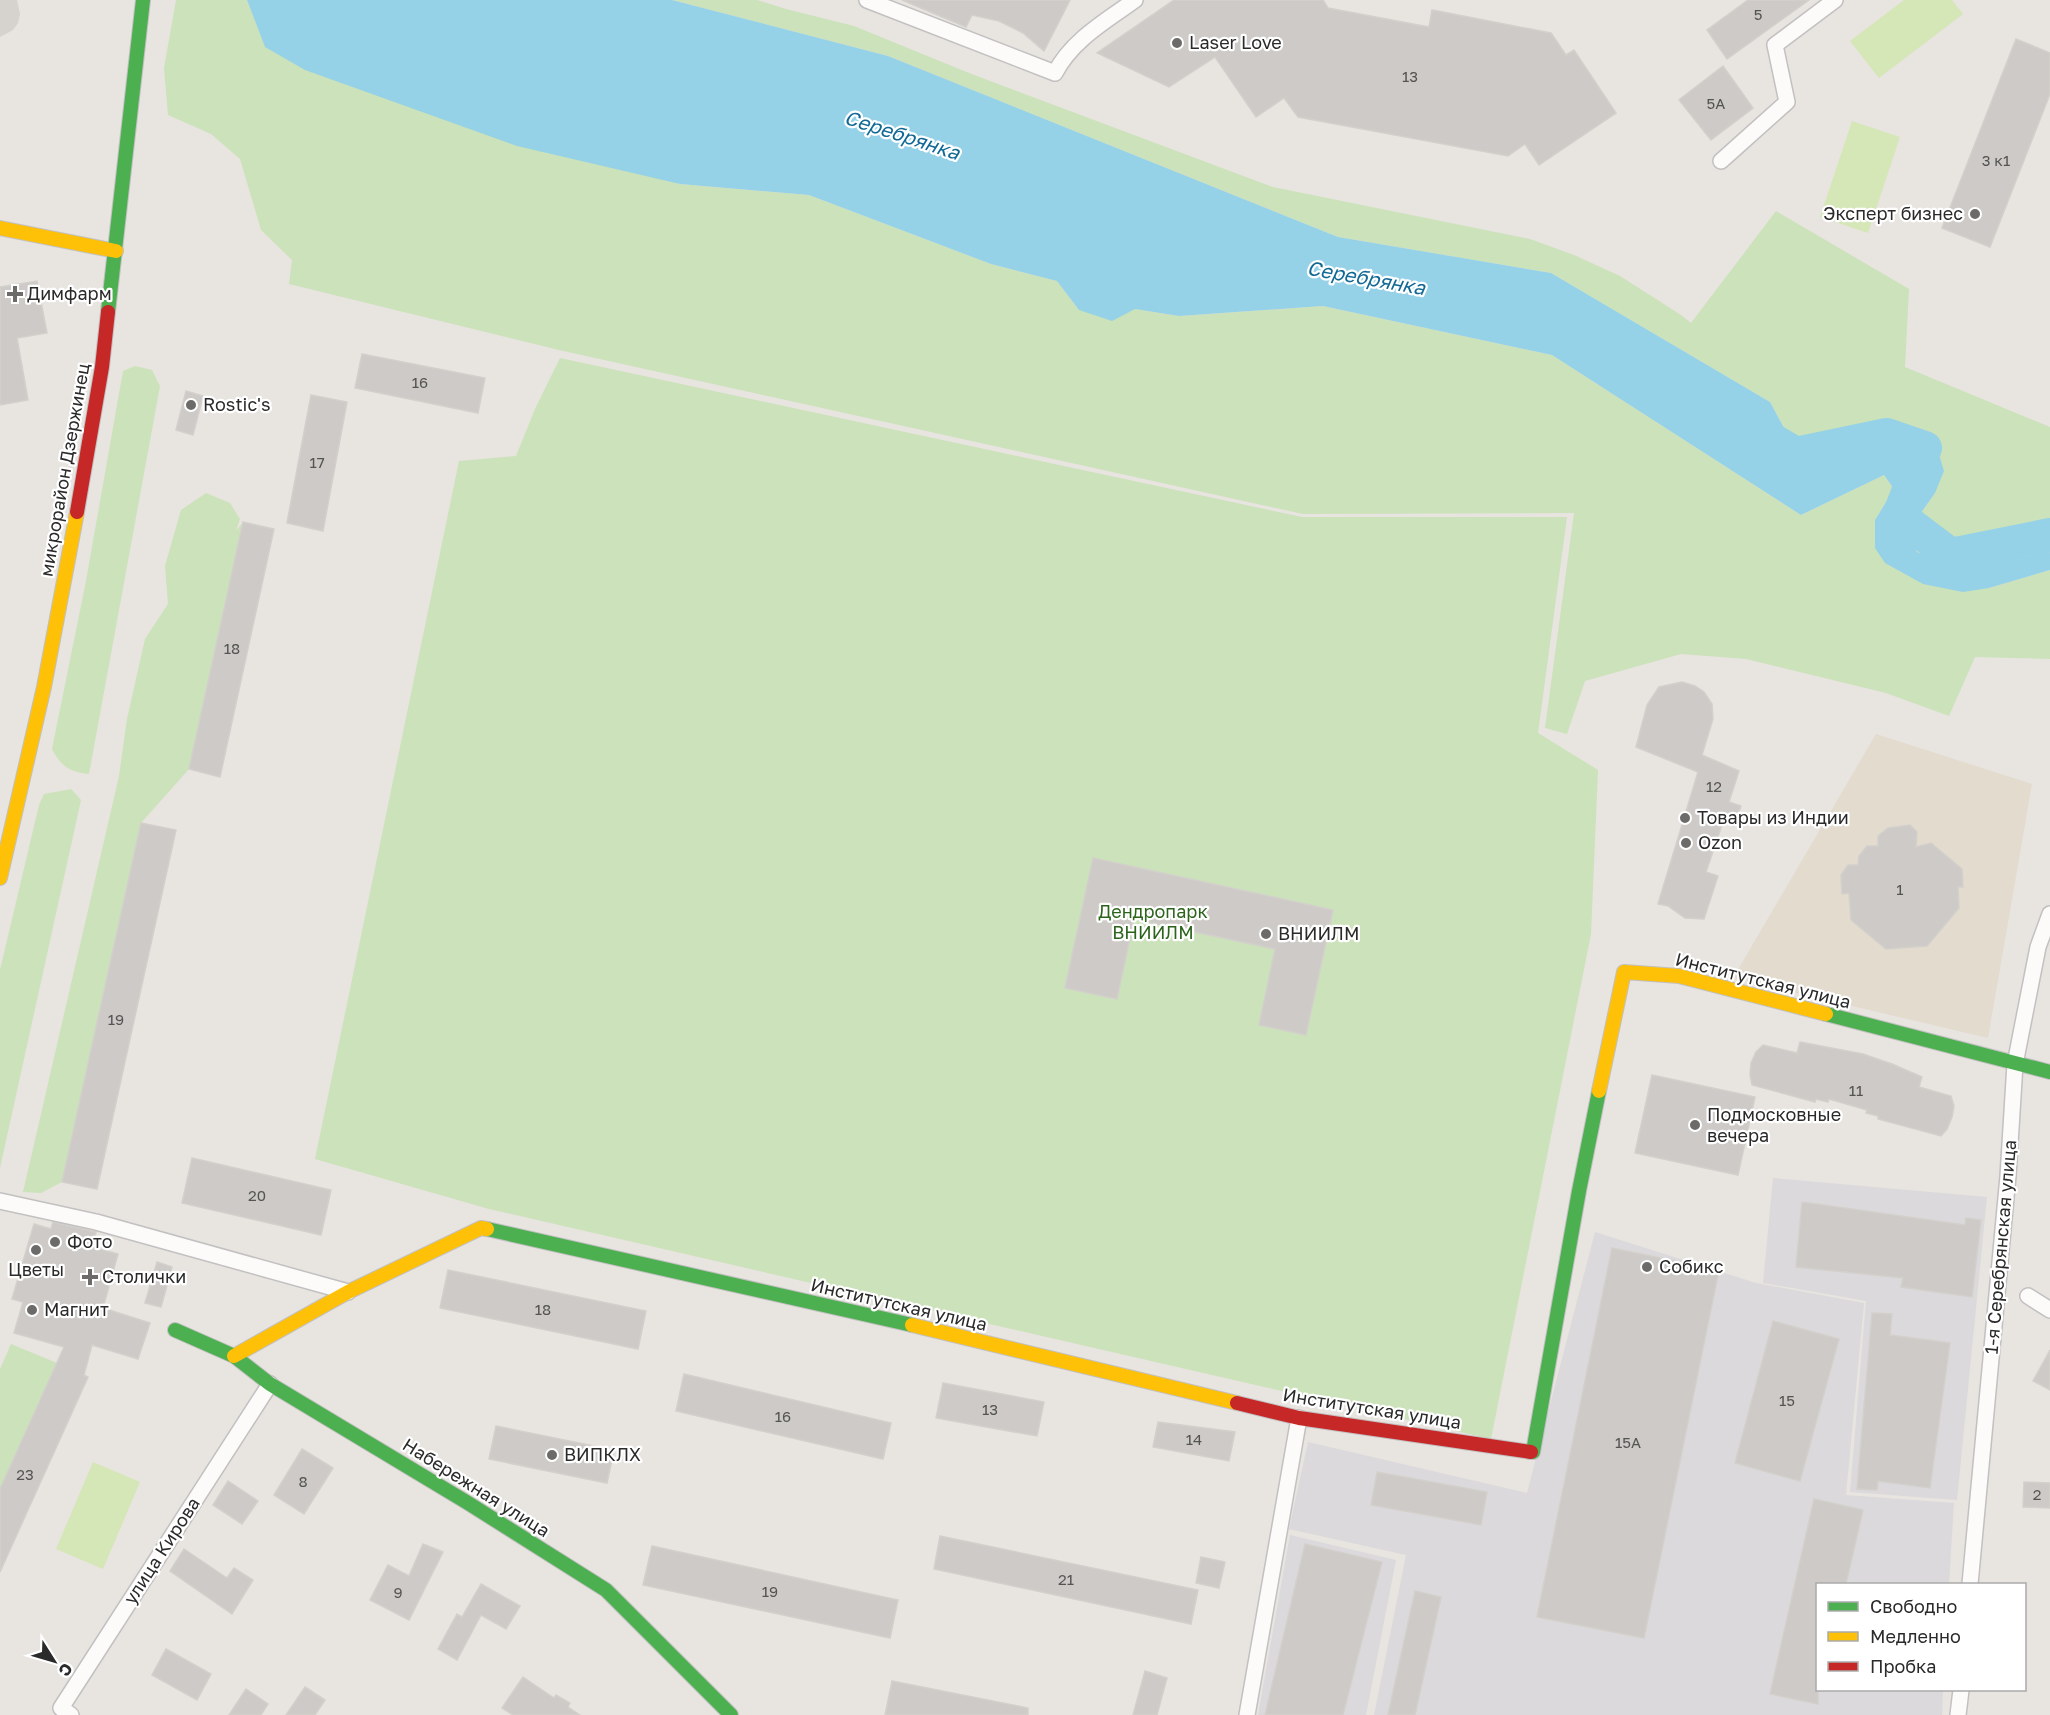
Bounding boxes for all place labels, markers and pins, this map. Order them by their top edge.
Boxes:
place label: Laser Love [1189,31,1282,53]
marker: Laser Love [1170,36,1184,50]
place label: Эксперт бизнес [1823,202,1963,224]
marker: Эксперт бизнес [1968,207,1982,221]
place label: Димфарм [27,282,112,304]
marker: Димфарм [8,287,22,301]
place label: Rostic's [203,393,271,415]
marker: Rostic's [184,398,198,412]
place label: Товары из Индии [1697,806,1849,828]
marker: Товары из Индии [1678,811,1692,825]
place label: Ozon [1698,831,1742,853]
marker: Ozon [1679,836,1693,850]
place label: ВНИИЛМ [1278,922,1359,944]
marker: ВНИИЛМ [1259,927,1273,941]
place label: Подмосковные вечера [1707,1103,1841,1146]
marker: Подмосковные вечера [1688,1118,1702,1132]
place label: Фото [67,1230,113,1252]
marker: Фото [48,1235,62,1249]
marker: Цветы [29,1243,43,1257]
place label: Собикс [1659,1255,1724,1277]
place label: Цветы [8,1258,64,1280]
marker: Собикс [1640,1260,1654,1274]
place label: Столички [102,1265,186,1287]
marker: Столички [83,1270,97,1284]
place label: Магнит [44,1298,109,1320]
marker: Магнит [25,1303,39,1317]
place label: ВИПКЛХ [564,1443,641,1465]
marker: ВИПКЛХ [545,1448,559,1462]

